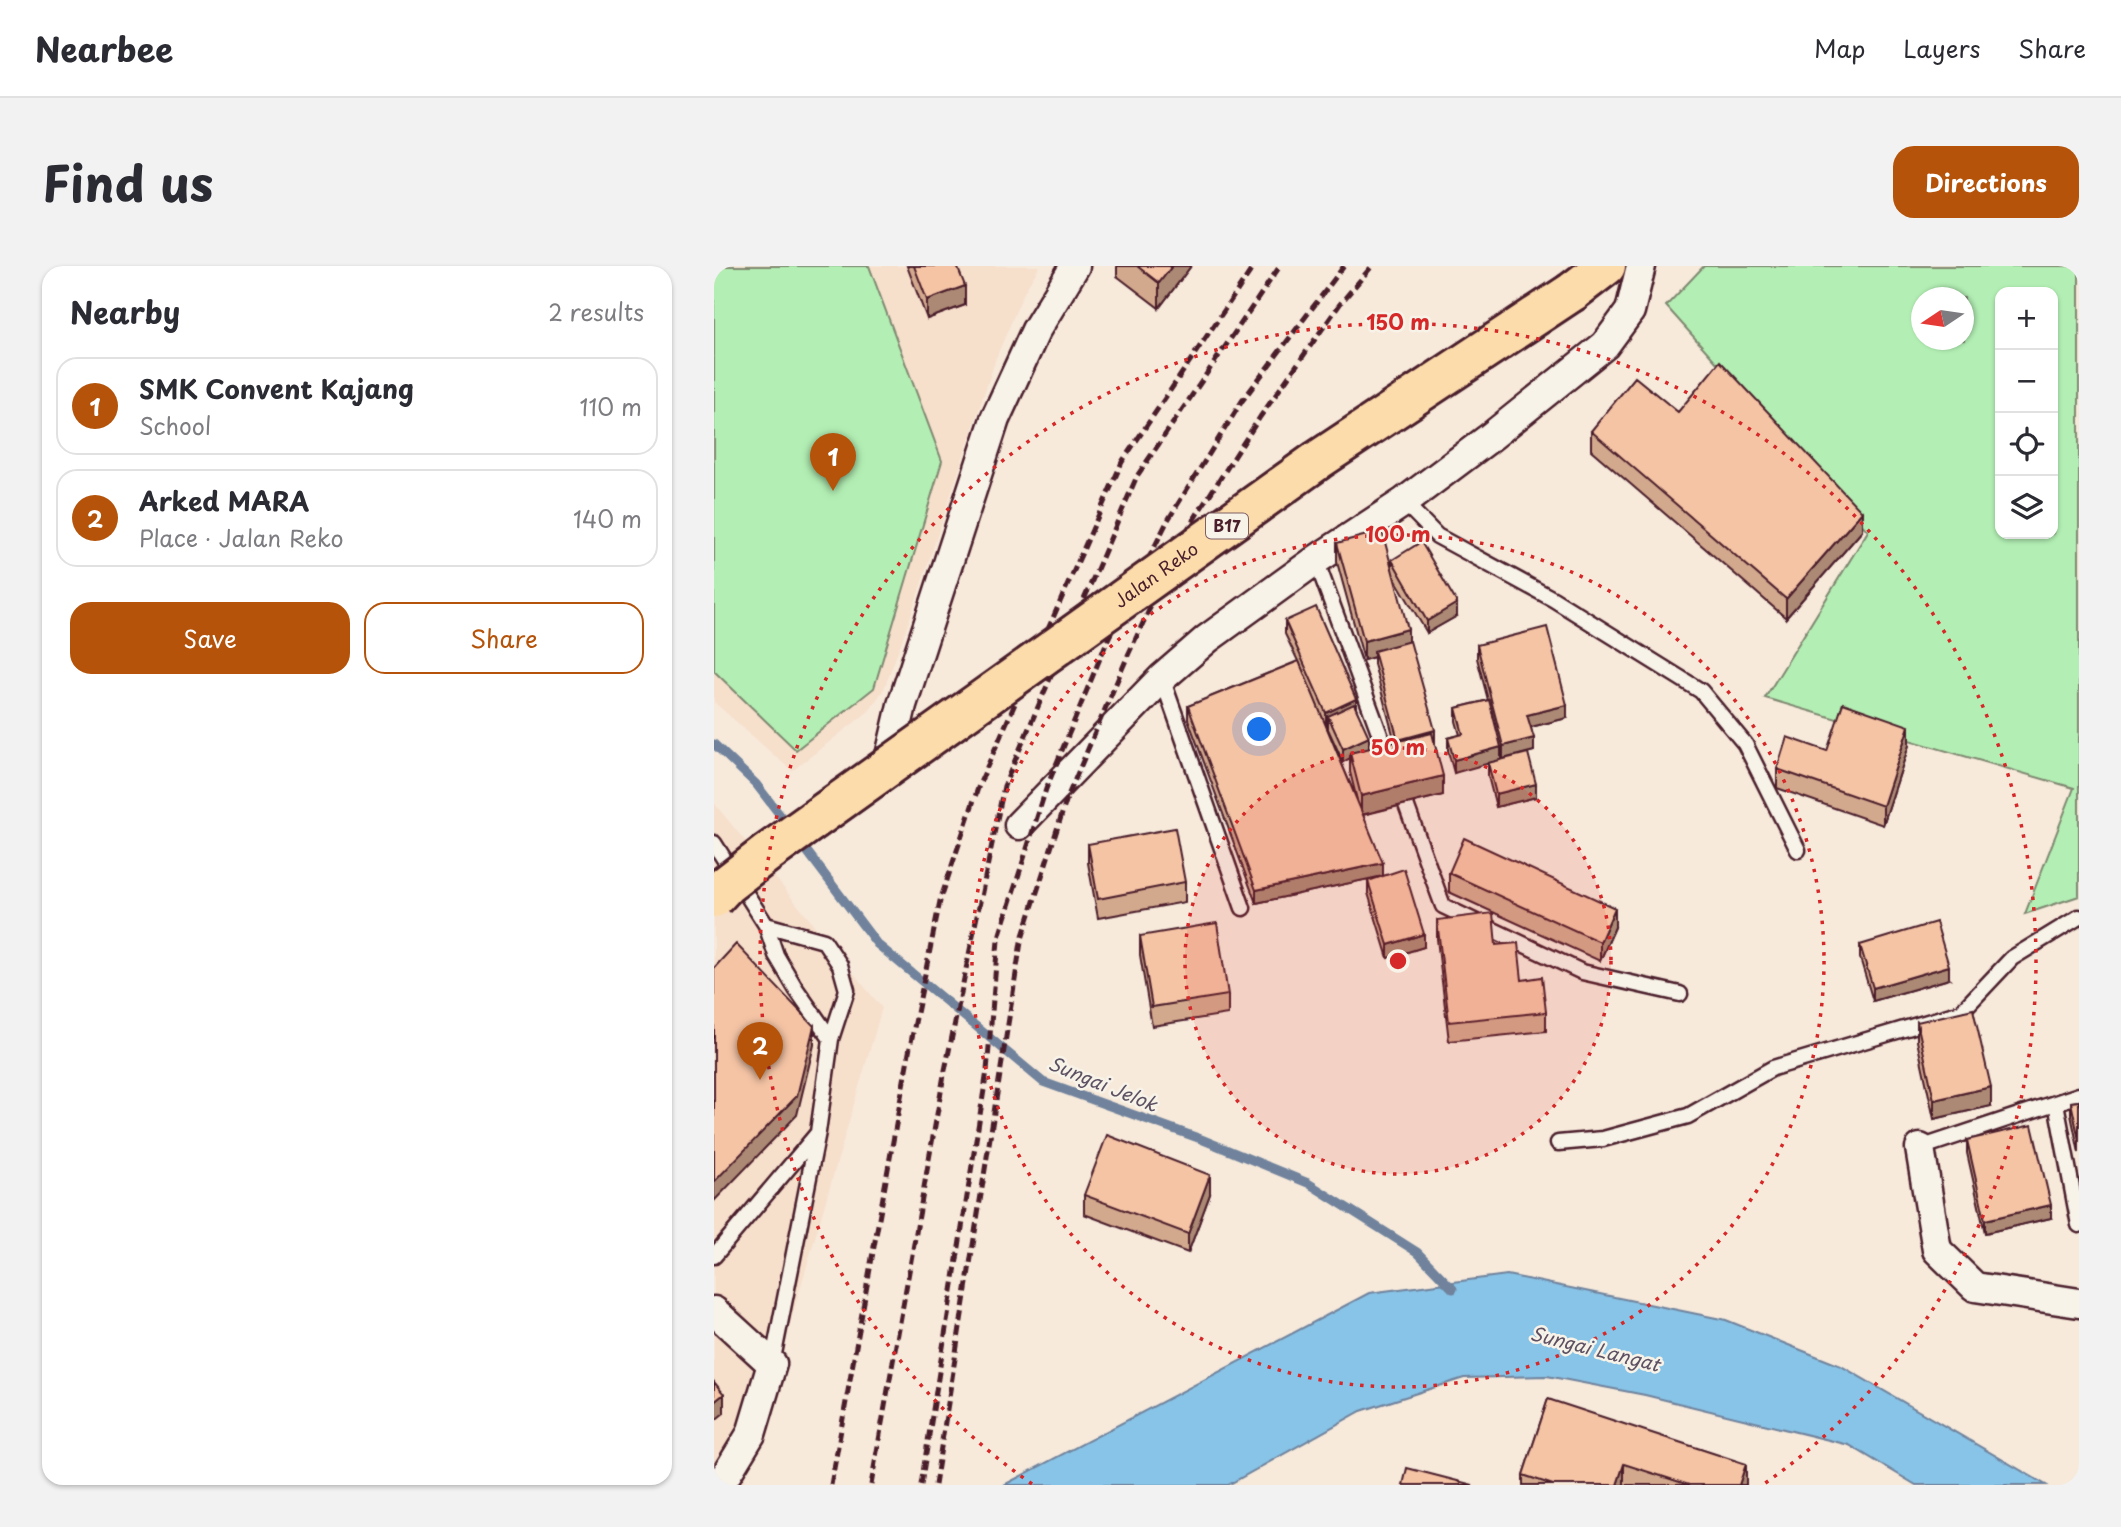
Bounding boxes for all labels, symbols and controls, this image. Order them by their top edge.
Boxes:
text: Nearbee [35,23,173,73]
text: Map [1814,30,1865,66]
text: Layers [1903,30,1980,66]
text: Share [2018,30,2086,66]
text: Find us [42,145,213,219]
button: Directions [1893,146,2079,218]
north arrow [1911,287,1974,350]
map controls [1995,287,2058,539]
button: + [1995,287,2058,350]
text: Nearby [70,289,180,334]
text: 2 results [548,294,644,329]
text: 150 m [1366,305,1430,337]
button: − [1995,350,2058,413]
text: SMK Convent Kajang [139,369,414,408]
text: 1 [90,389,101,424]
text: 110 m [580,389,642,424]
text: School [139,408,211,443]
button: locate [1995,413,2058,476]
pin: 1 [810,433,856,491]
button: layers [1995,476,2058,539]
text: Arked MARA [139,481,309,520]
text: 2 [87,501,103,536]
text: 140 m [573,501,642,536]
road number: B17 [1206,514,1248,538]
text: 100 m [1365,517,1431,549]
text: Place · Jalan Reko [139,520,344,555]
street label: Jalan Reko [1108,535,1203,614]
button: Save [70,602,350,674]
button: Share [364,602,644,674]
your location [1242,712,1276,746]
text: 50 m [1371,730,1425,762]
centre of rings [1386,949,1410,973]
pin: 2 [737,1022,783,1080]
water label: Sungai Jelok [1045,1048,1163,1118]
water label: Sungai Langat [1528,1318,1665,1378]

